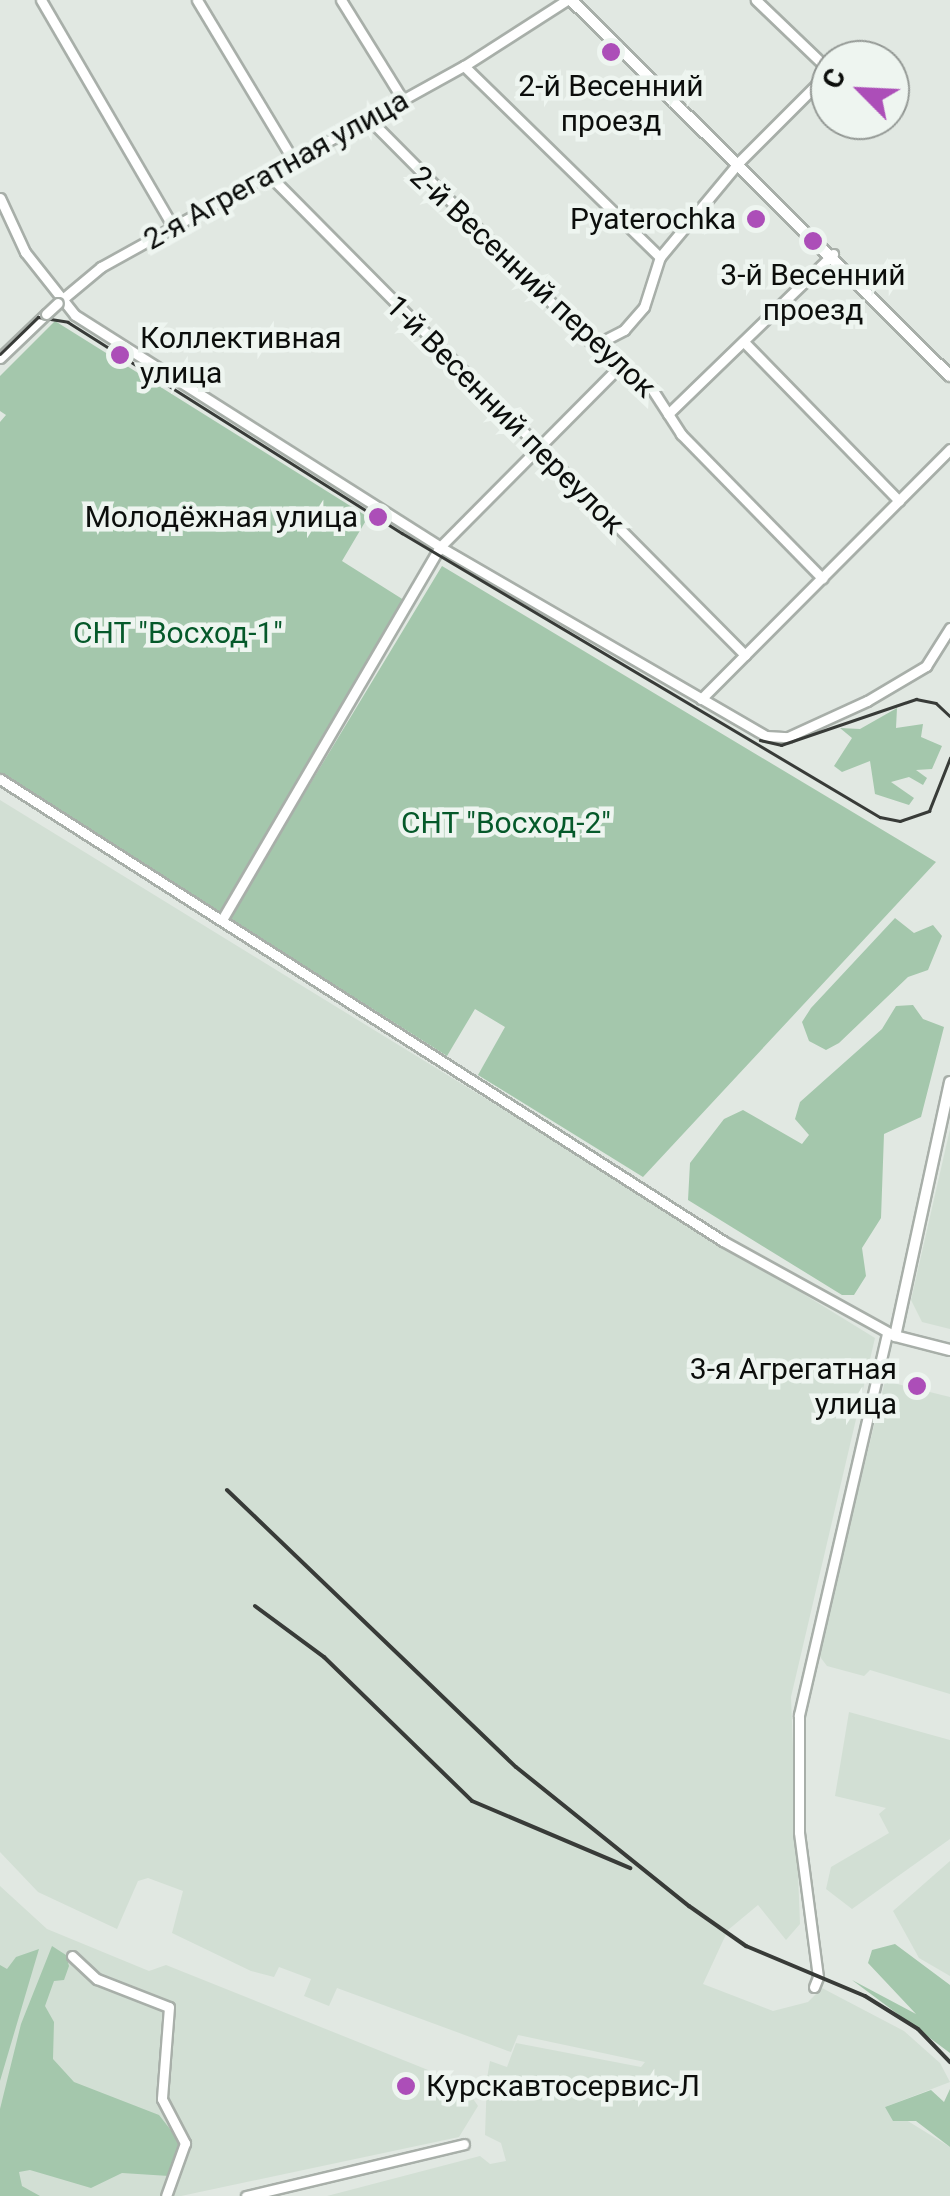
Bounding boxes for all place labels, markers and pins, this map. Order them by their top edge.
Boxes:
marker: 2-й Весенний проезд [600,41,622,63]
place label: 2-й Весенний проезд [518,68,704,138]
place label: Pyaterochka [570,201,736,237]
marker: Pyaterochka [745,208,767,230]
marker: 3-й Весенний проезд [802,230,824,252]
place label: 3-й Весенний проезд [720,257,906,328]
place label: Коллективная улица [140,320,342,390]
marker: Коллективная улица [109,344,131,366]
place label: Молодёжная улица [85,499,358,535]
marker: Молодёжная улица [367,506,389,528]
place label: 3-я Агрегатная улица [690,1351,897,1422]
marker: 3-я Агрегатная улица [906,1375,928,1397]
place label: Курскавтосервис-Л [426,2068,700,2104]
marker: Курскавтосервис-Л [395,2075,417,2097]

